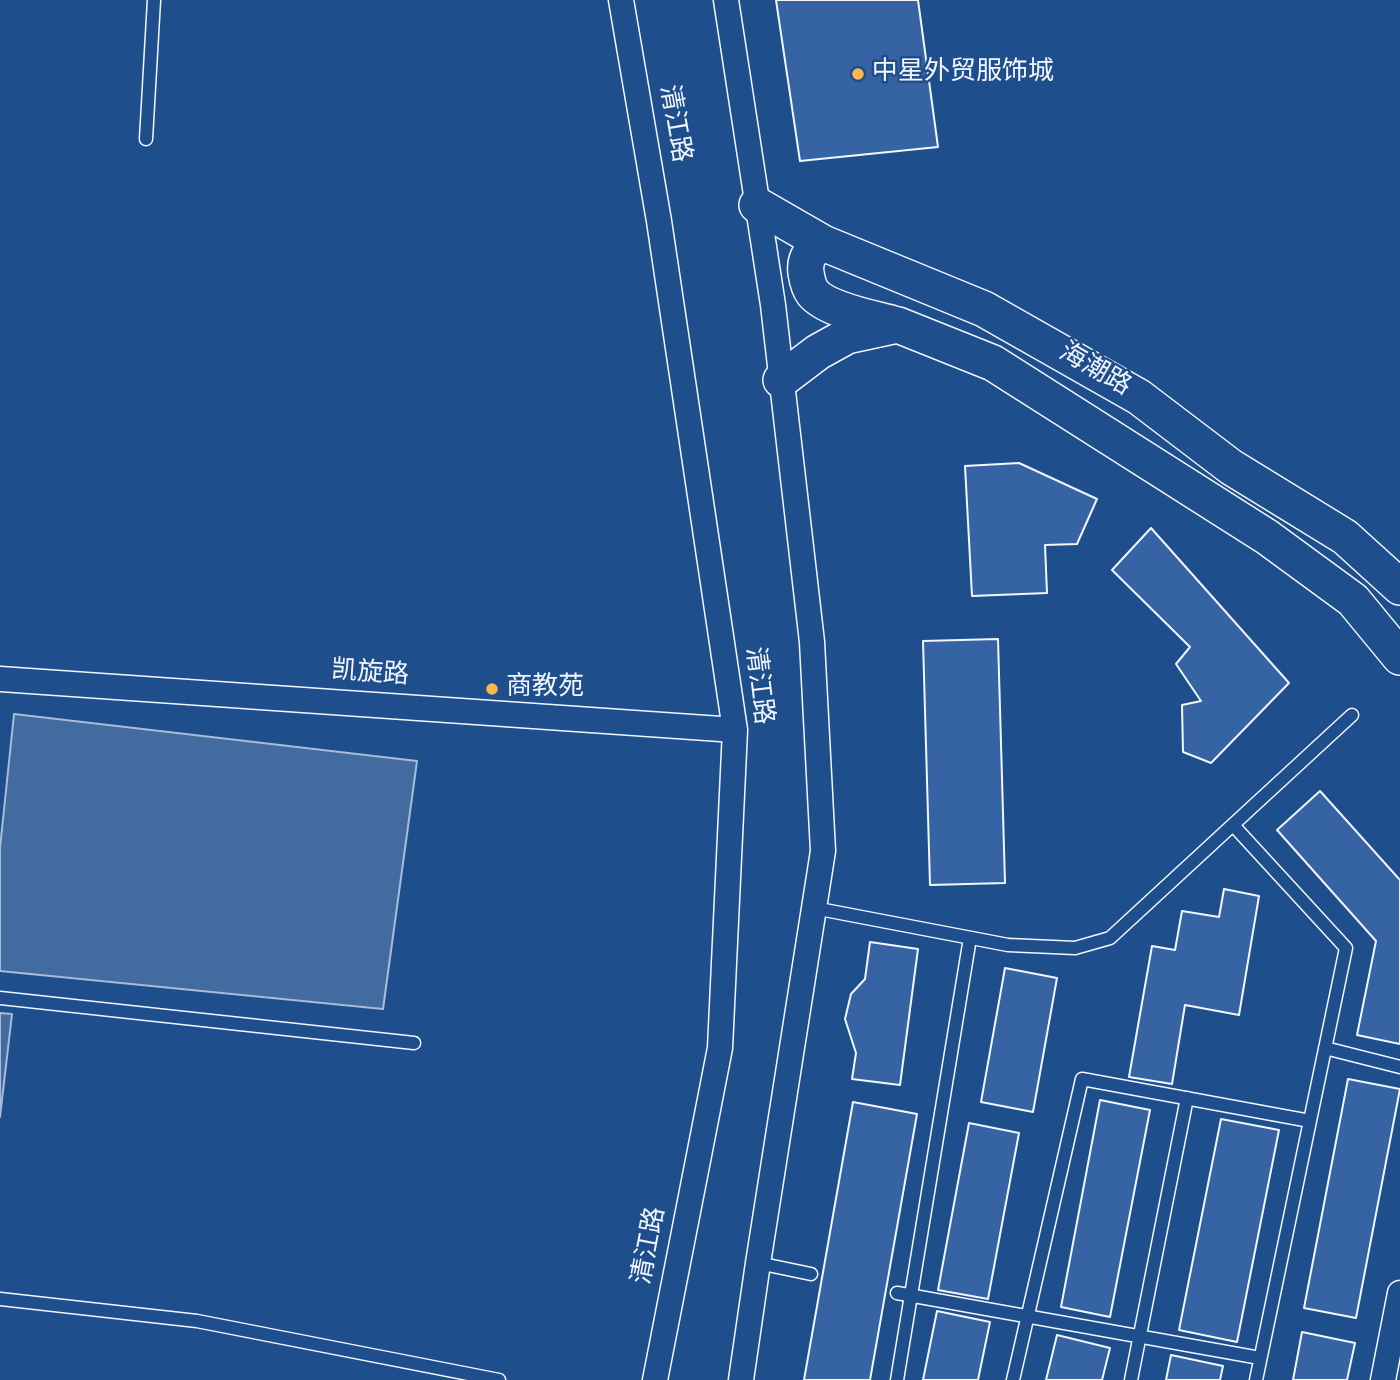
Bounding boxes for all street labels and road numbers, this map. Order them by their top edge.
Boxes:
street label: 清江路 [651,83,695,165]
street label: 海潮路 [1052,338,1136,404]
street label: 清江路 [737,645,777,727]
street label: 凯旋路 [330,657,410,693]
street label: 清江路 [628,1205,674,1287]

